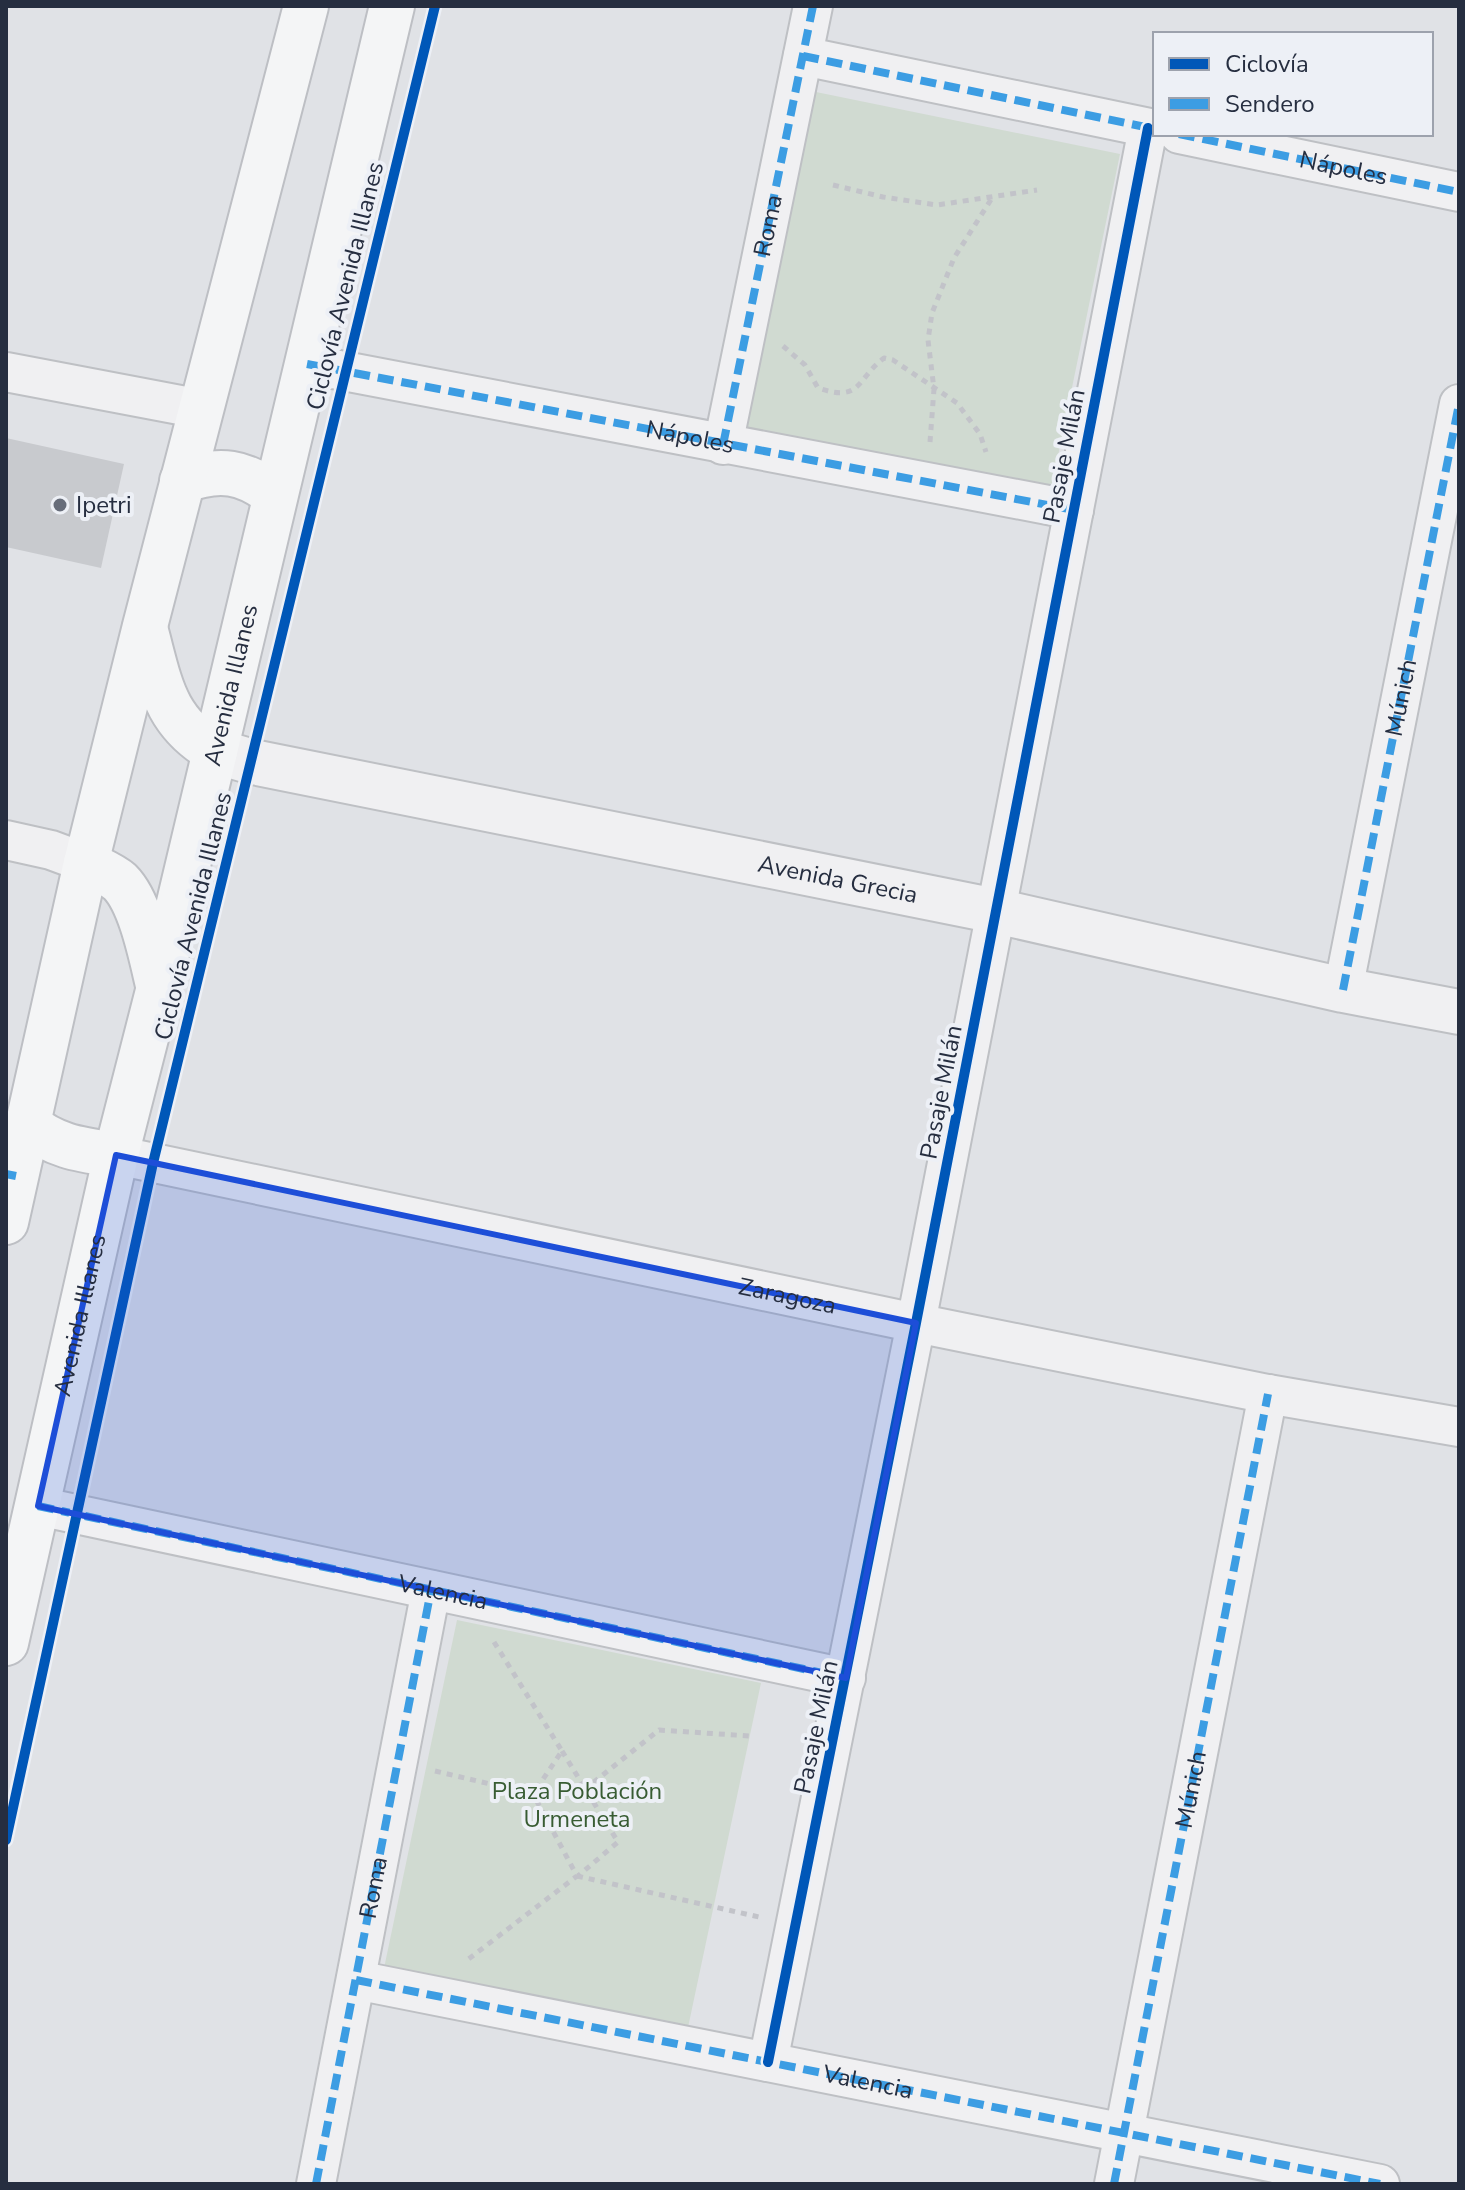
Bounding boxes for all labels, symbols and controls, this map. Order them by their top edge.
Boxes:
legend [1153,32,1433,136]
text: Ciclovía [1225,48,1309,80]
text: Sendero [1225,88,1315,120]
street label: Nápoles [1297,143,1390,193]
street label: Ciclovía Avenida Illanes [299,159,391,413]
street label: Roma [746,192,790,259]
street label: Pasaje Milán [1035,386,1093,526]
street label: Nápoles [643,413,737,461]
place label: Ipetri [76,489,131,521]
marker: Ipetri [51,496,69,514]
street label: Avenida Illanes [196,601,265,769]
street label: Múnich [1378,656,1424,739]
street label: Ciclovía Avenida Illanes [147,789,239,1043]
street label: Avenida Grecia [755,848,920,911]
street label: Pasaje Milán [912,1022,970,1162]
street label: Avenida Illanes [46,1231,114,1399]
street label: Zaragoza [736,1270,839,1322]
street label: Valencia [394,1567,491,1617]
street label: Pasaje Milán [786,1657,846,1797]
street label: Múnich [1168,1748,1214,1831]
park label: Plaza Población Urmeneta [492,1775,662,1835]
street label: Roma [352,1854,395,1921]
street label: Valencia [819,2057,916,2107]

